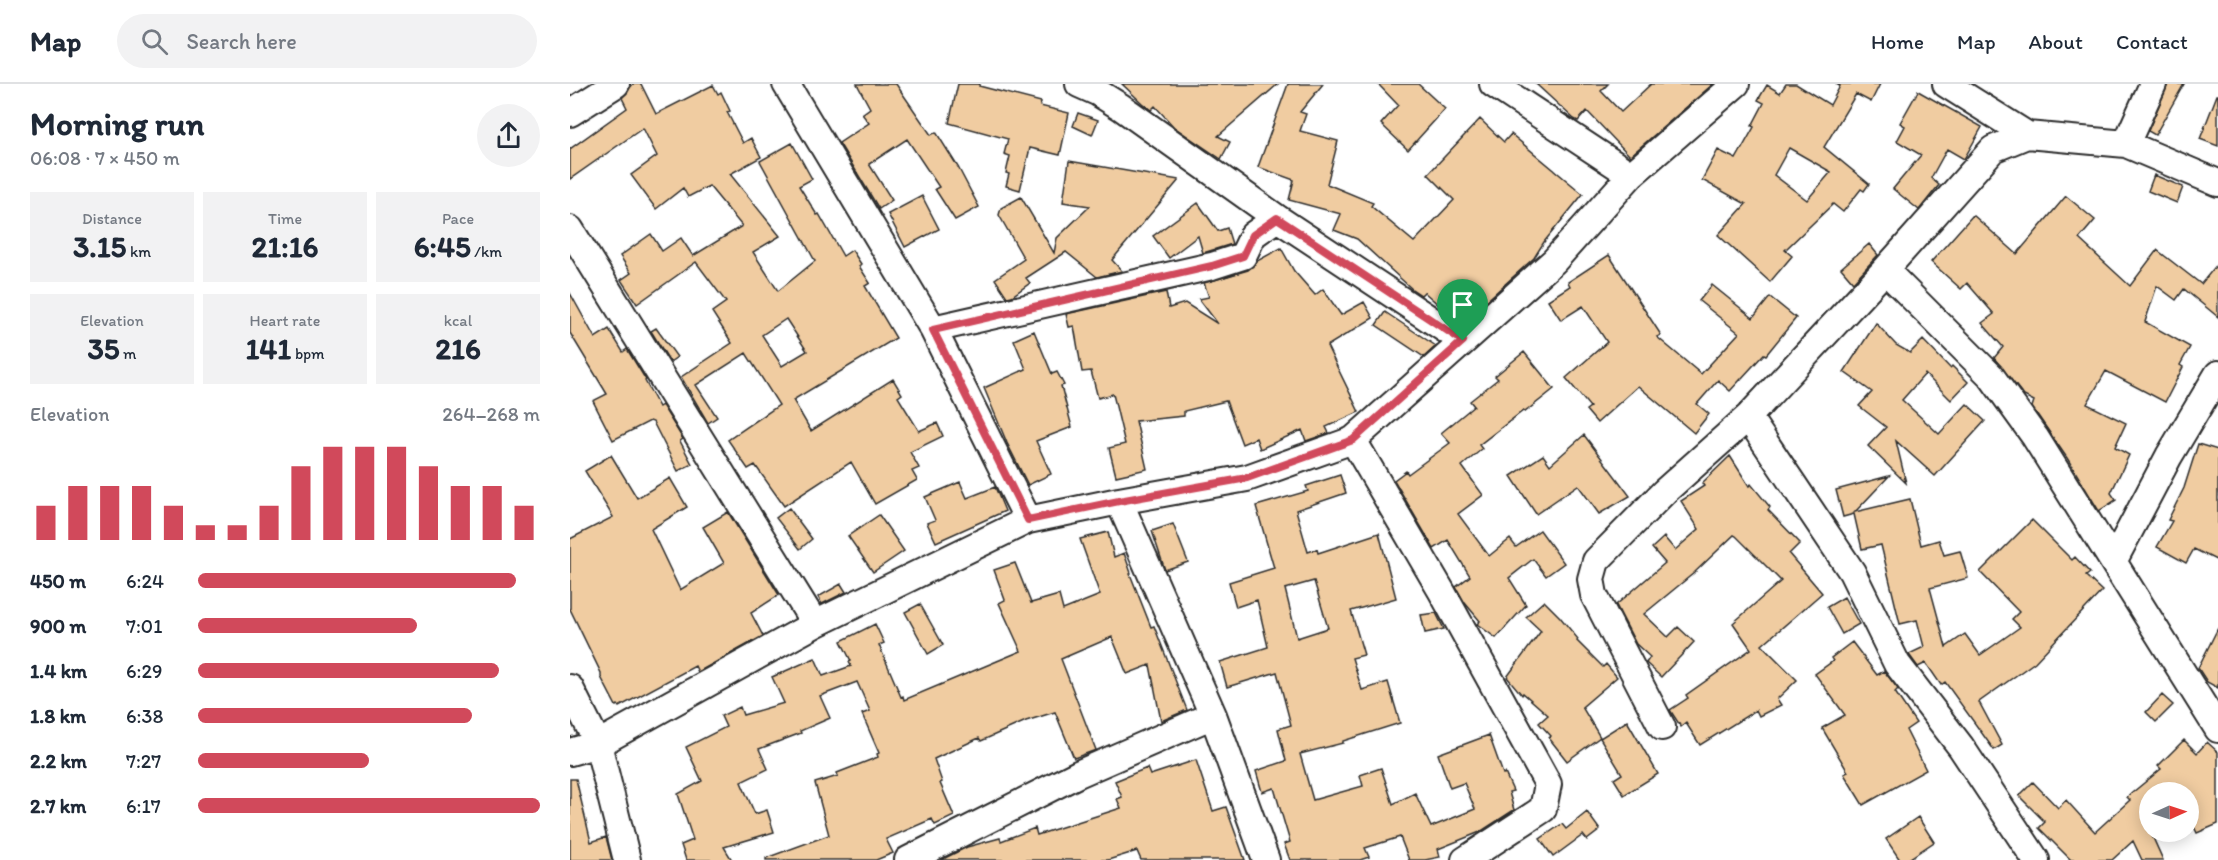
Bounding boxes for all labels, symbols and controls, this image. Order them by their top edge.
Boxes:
search box [117,14,537,68]
text: Map [30,24,81,58]
icon: search [138,25,171,58]
text: Search here [186,28,297,55]
text: Home [1871,29,1924,54]
text: Map [1957,29,1996,54]
text: About [2029,29,2083,54]
text: Contact [2116,29,2188,54]
text: Morning run [30,104,205,143]
button: share [477,104,540,167]
text: 06:08 · 7 × 450 m [30,146,180,170]
text: Distance [82,209,142,228]
text: Time [268,209,302,228]
text: Pace [442,209,474,228]
text: 3.15 [73,228,126,265]
text: 21:16 [252,228,318,265]
text: 6:45 [414,228,471,265]
text: km [126,242,151,261]
text: /km [471,242,502,261]
pin [1437,279,1488,341]
icon: arrive [1446,288,1479,321]
text: Elevation [80,311,144,330]
text: Heart rate [250,311,320,330]
text: kcal [444,311,472,330]
text: 35 [87,330,120,367]
text: 141 [245,330,291,367]
text: 216 [435,330,481,367]
text: m [120,344,137,363]
text: bpm [291,344,325,363]
text: Elevation [30,402,109,426]
text: 264–268 m [442,402,540,426]
text: 450 m [30,569,86,593]
text: 6:24 [126,569,164,593]
text: 900 m [30,614,86,638]
text: 7:01 [126,614,162,638]
text: 1.4 km [30,659,87,683]
text: 6:29 [126,659,162,683]
text: 1.8 km [30,704,86,728]
text: 6:38 [126,704,163,728]
text: 2.2 km [30,749,87,773]
text: 7:27 [126,749,161,773]
north arrow [2139,782,2199,842]
map controls [2139,782,2199,842]
text: 2.7 km [30,794,86,818]
text: 6:17 [126,794,161,818]

